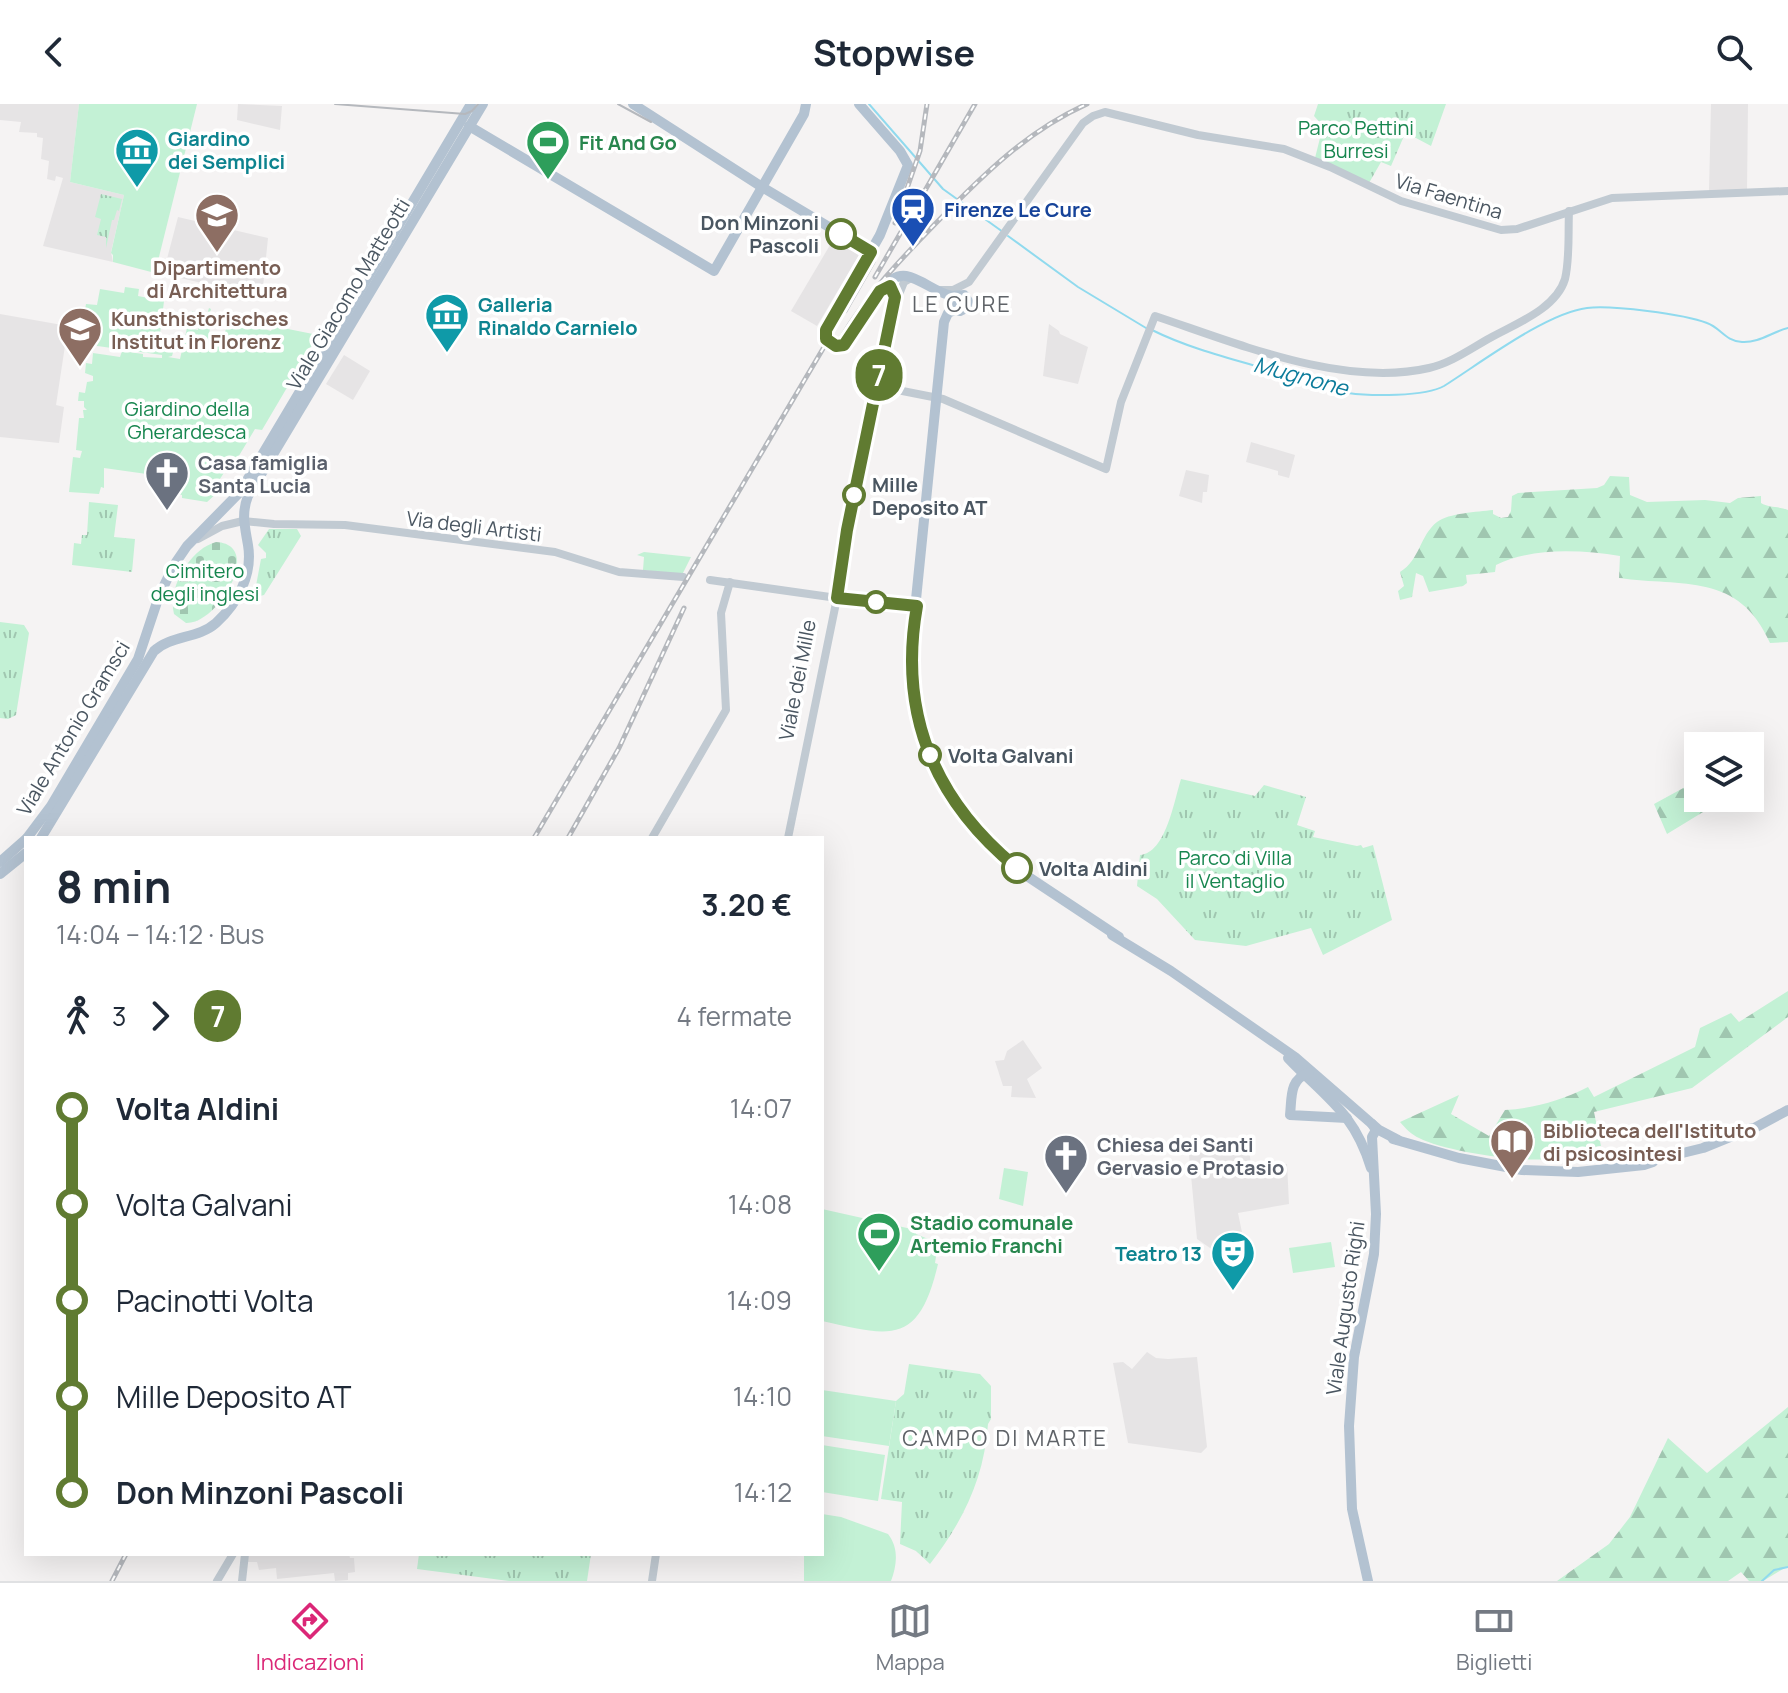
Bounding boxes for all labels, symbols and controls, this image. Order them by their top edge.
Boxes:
text: Stopwise [813,28,975,77]
icon: back [32,30,76,74]
icon: search [1712,30,1756,74]
park label: Parco Pettini Burresi [1298,114,1414,164]
sports icon: Fit And Go [524,118,572,181]
place label: Giardino dei Semplici [168,125,285,175]
museum icon: Giardino dei Semplici [113,126,161,189]
place label: Fit And Go [579,129,677,156]
street label: Via Faentina [1392,167,1506,225]
station icon: Firenze Le Cure [889,185,937,248]
school or university icon: Dipartimento di Architettura [193,191,241,254]
street label: Viale Giacomo Matteotti [280,193,416,395]
place label: Firenze Le Cure [944,196,1092,223]
place label: Don Minzoni Pascoli [701,209,819,259]
marker: Don Minzoni Pascoli [826,219,856,249]
place label: Dipartimento di Architettura [147,254,287,304]
district label: LE CURE [912,289,1012,319]
museum icon: Galleria Rinaldo Carnielo [423,291,471,354]
place label: Galleria Rinaldo Carnielo [478,291,638,341]
school or university icon: Kunsthistorisches Institut in Florenz [56,305,104,368]
place label: Kunsthistorisches Institut in Florenz [111,305,289,355]
line badge: 7 [853,349,905,401]
water label: Mugnone [1251,349,1353,403]
text: 7 [872,356,886,394]
park label: Giardino della Gherardesca [124,395,250,445]
church icon: Casa famiglia Santa Lucia [143,449,191,512]
place label: Casa famiglia Santa Lucia [198,449,328,499]
place label: Mille Deposito AT [872,471,987,521]
marker: Mille Deposito AT [843,484,865,506]
street label: Via degli Artisti [405,504,543,548]
park label: Cimitero degli inglesi [151,557,259,607]
unlabelled marker [865,591,887,613]
street label: Viale dei Mille [772,617,822,743]
street label: Viale Antonio Gramsci [10,636,136,820]
map controls [1684,732,1764,812]
button: layers [1684,732,1764,812]
place label: Volta Galvani [948,742,1074,769]
marker: Volta Galvani [919,744,941,766]
park label: Parco di Villa il Ventaglio [1178,844,1292,894]
marker: Volta Aldini [1002,853,1032,883]
place label: Volta Aldini [1039,855,1148,882]
text: 8 min [56,856,171,916]
text: 3.20 € [701,884,792,925]
text: 14:04 – 14:12 · Bus [56,916,264,952]
icon: walk [56,994,100,1038]
icon: forward [138,994,182,1038]
text: 7 [210,997,225,1035]
text: 3 [112,998,126,1034]
text: 4 fermate [677,998,792,1034]
text: Volta Aldini [116,1088,279,1129]
text: 14:07 [730,1090,792,1126]
library icon: Biblioteca dell'Istituto di psicosintesi [1488,1117,1536,1180]
place label: Biblioteca dell'Istituto di psicosintesi [1543,1117,1756,1167]
place label: Chiesa dei Santi Gervasio e Protasio [1097,1131,1284,1181]
church icon: Chiesa dei Santi Gervasio e Protasio [1042,1132,1090,1195]
text: Volta Galvani [116,1184,292,1225]
text: 14:08 [728,1186,792,1222]
place label: Stadio comunale Artemio Franchi [910,1209,1073,1259]
sports icon: Stadio comunale Artemio Franchi [855,1210,903,1273]
street label: Viale Augusto Righi [1319,1219,1371,1397]
theatre icon: Teatro 13 [1209,1229,1257,1292]
place label: Teatro 13 [1115,1240,1202,1267]
text: Pacinotti Volta [116,1280,314,1321]
text: 14:09 [727,1282,792,1318]
text: Mille Deposito AT [116,1376,351,1417]
text: 14:10 [733,1378,792,1414]
district label: CAMPO DI MARTE [902,1423,1108,1453]
text: Don Minzoni Pascoli [116,1472,404,1513]
text: 14:12 [734,1474,792,1510]
tab: Indicazioni [256,1599,364,1677]
tab: Mappa [876,1599,945,1677]
tab: Biglietti [1456,1599,1532,1677]

